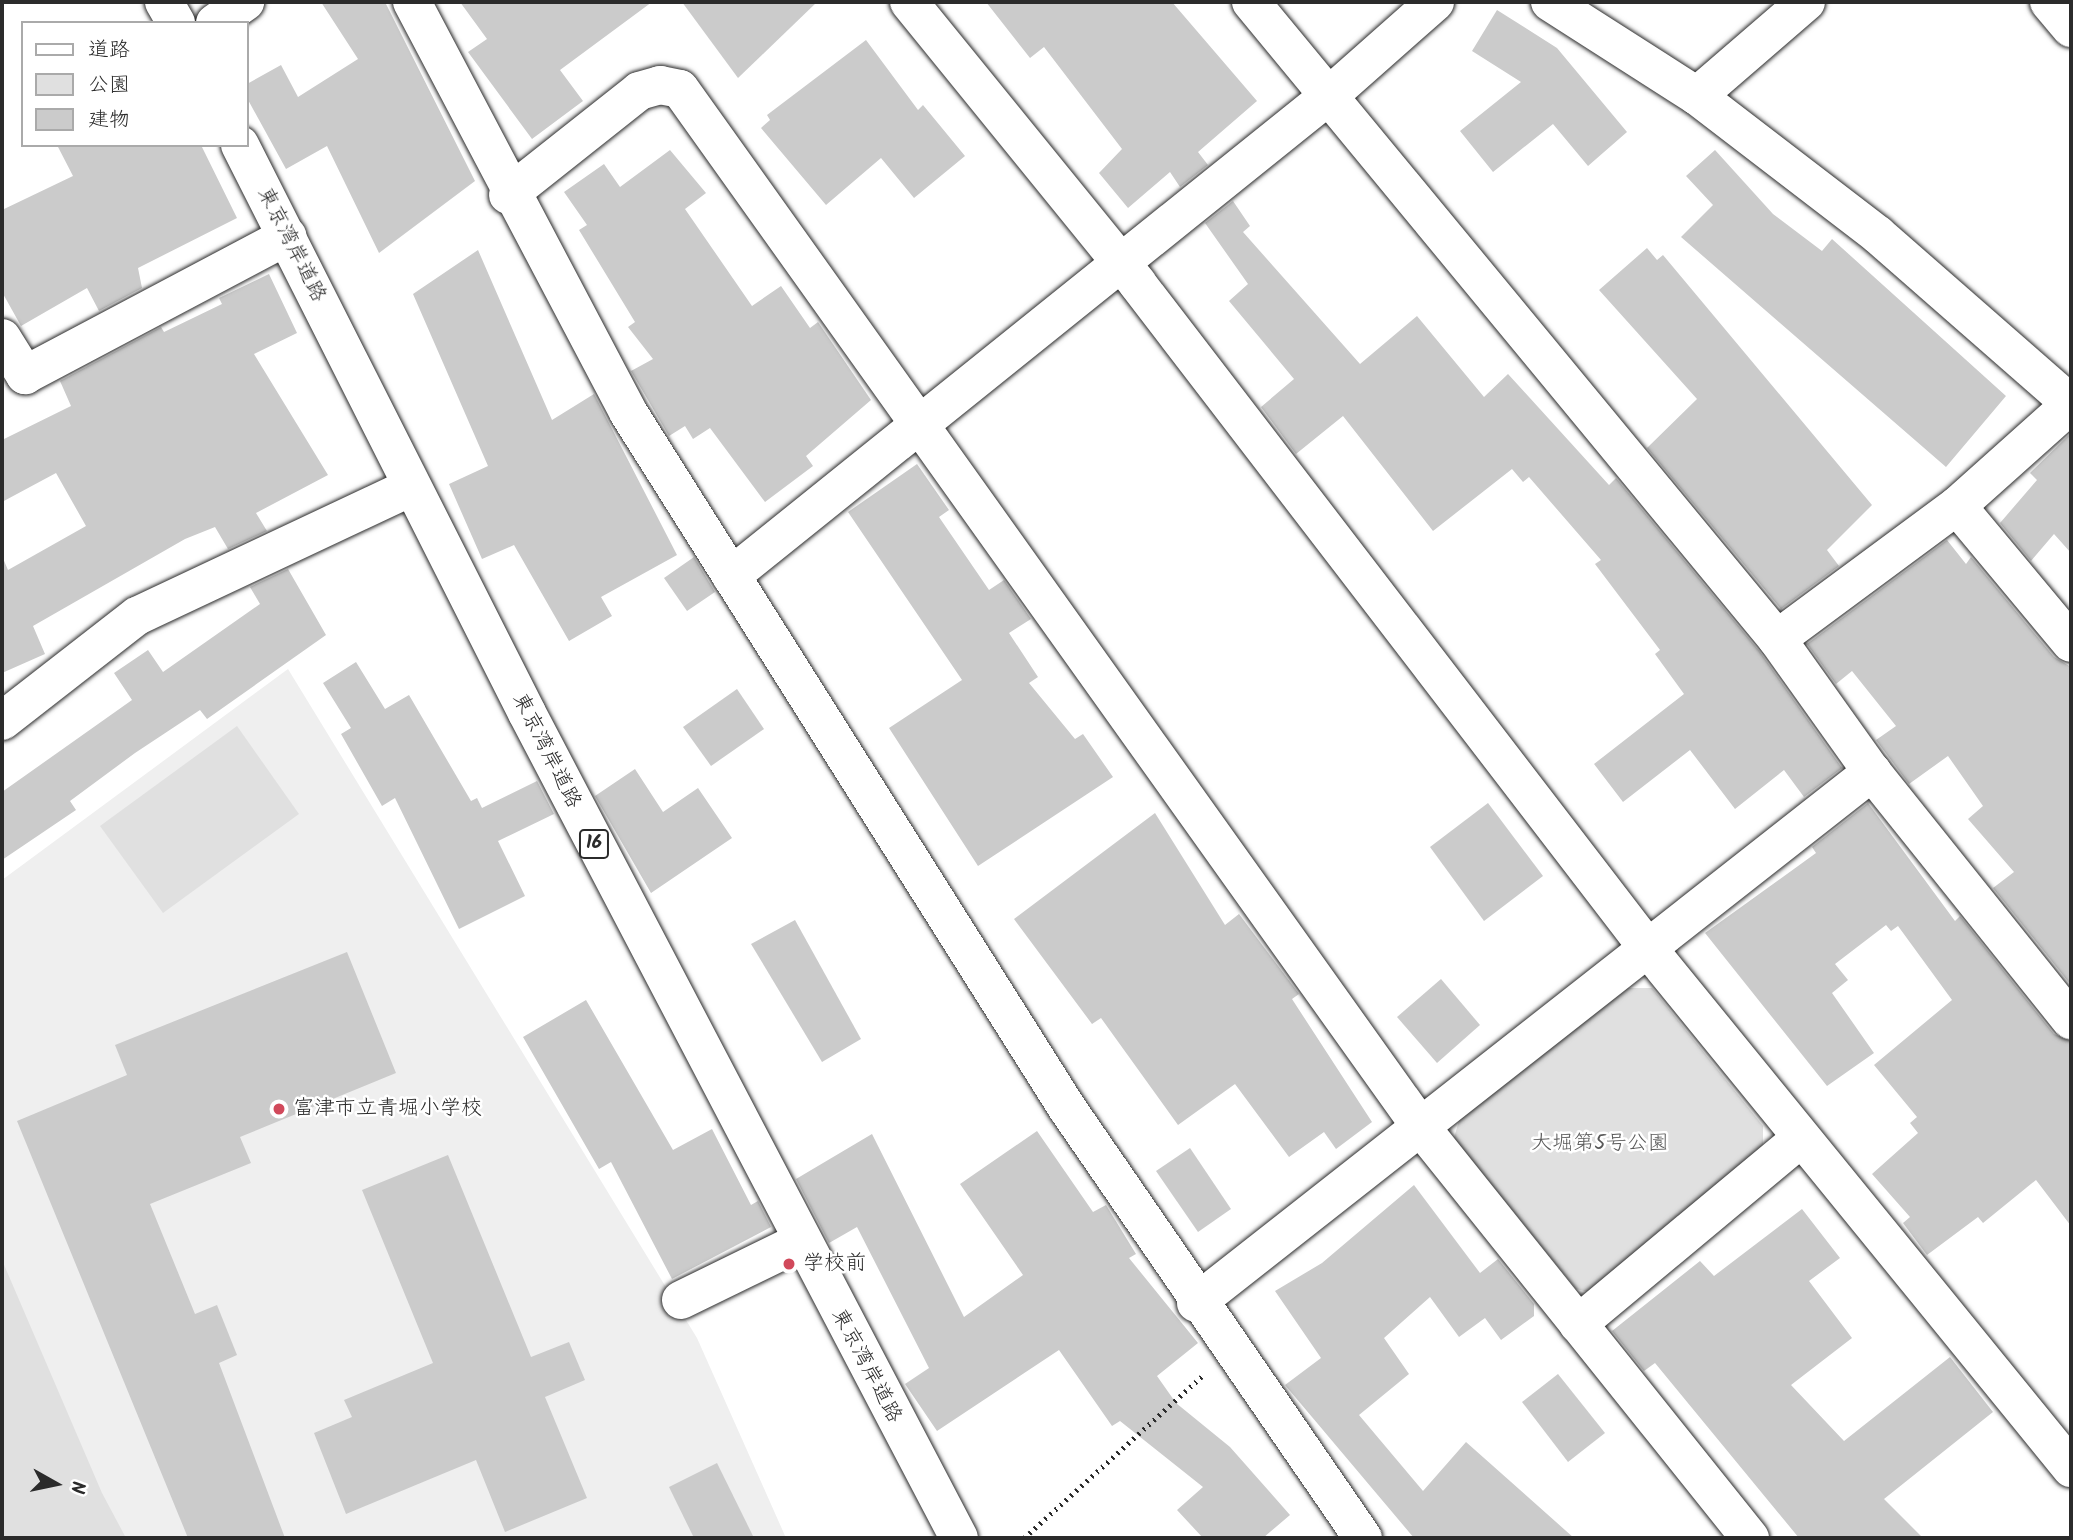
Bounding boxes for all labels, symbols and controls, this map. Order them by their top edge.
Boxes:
legend [21,21,248,147]
text: 道路 [88,34,130,67]
text: 公園 [88,69,130,102]
text: 建物 [88,104,130,137]
street label: 東京湾岸道路 [251,183,331,307]
street label: 東京湾岸道路 [506,689,586,813]
road number: 16 [578,828,610,860]
place label: 富津市立青堀小学校 [293,1096,482,1122]
marker: 富津市立青堀小学校 [271,1101,287,1117]
park label: 大堀第5号公園 [1531,1131,1669,1157]
place label: 学校前 [803,1251,866,1277]
marker: 学校前 [781,1256,797,1272]
street label: 東京湾岸道路 [825,1304,907,1428]
north arrow [21,1449,91,1519]
text: N [61,1479,92,1496]

